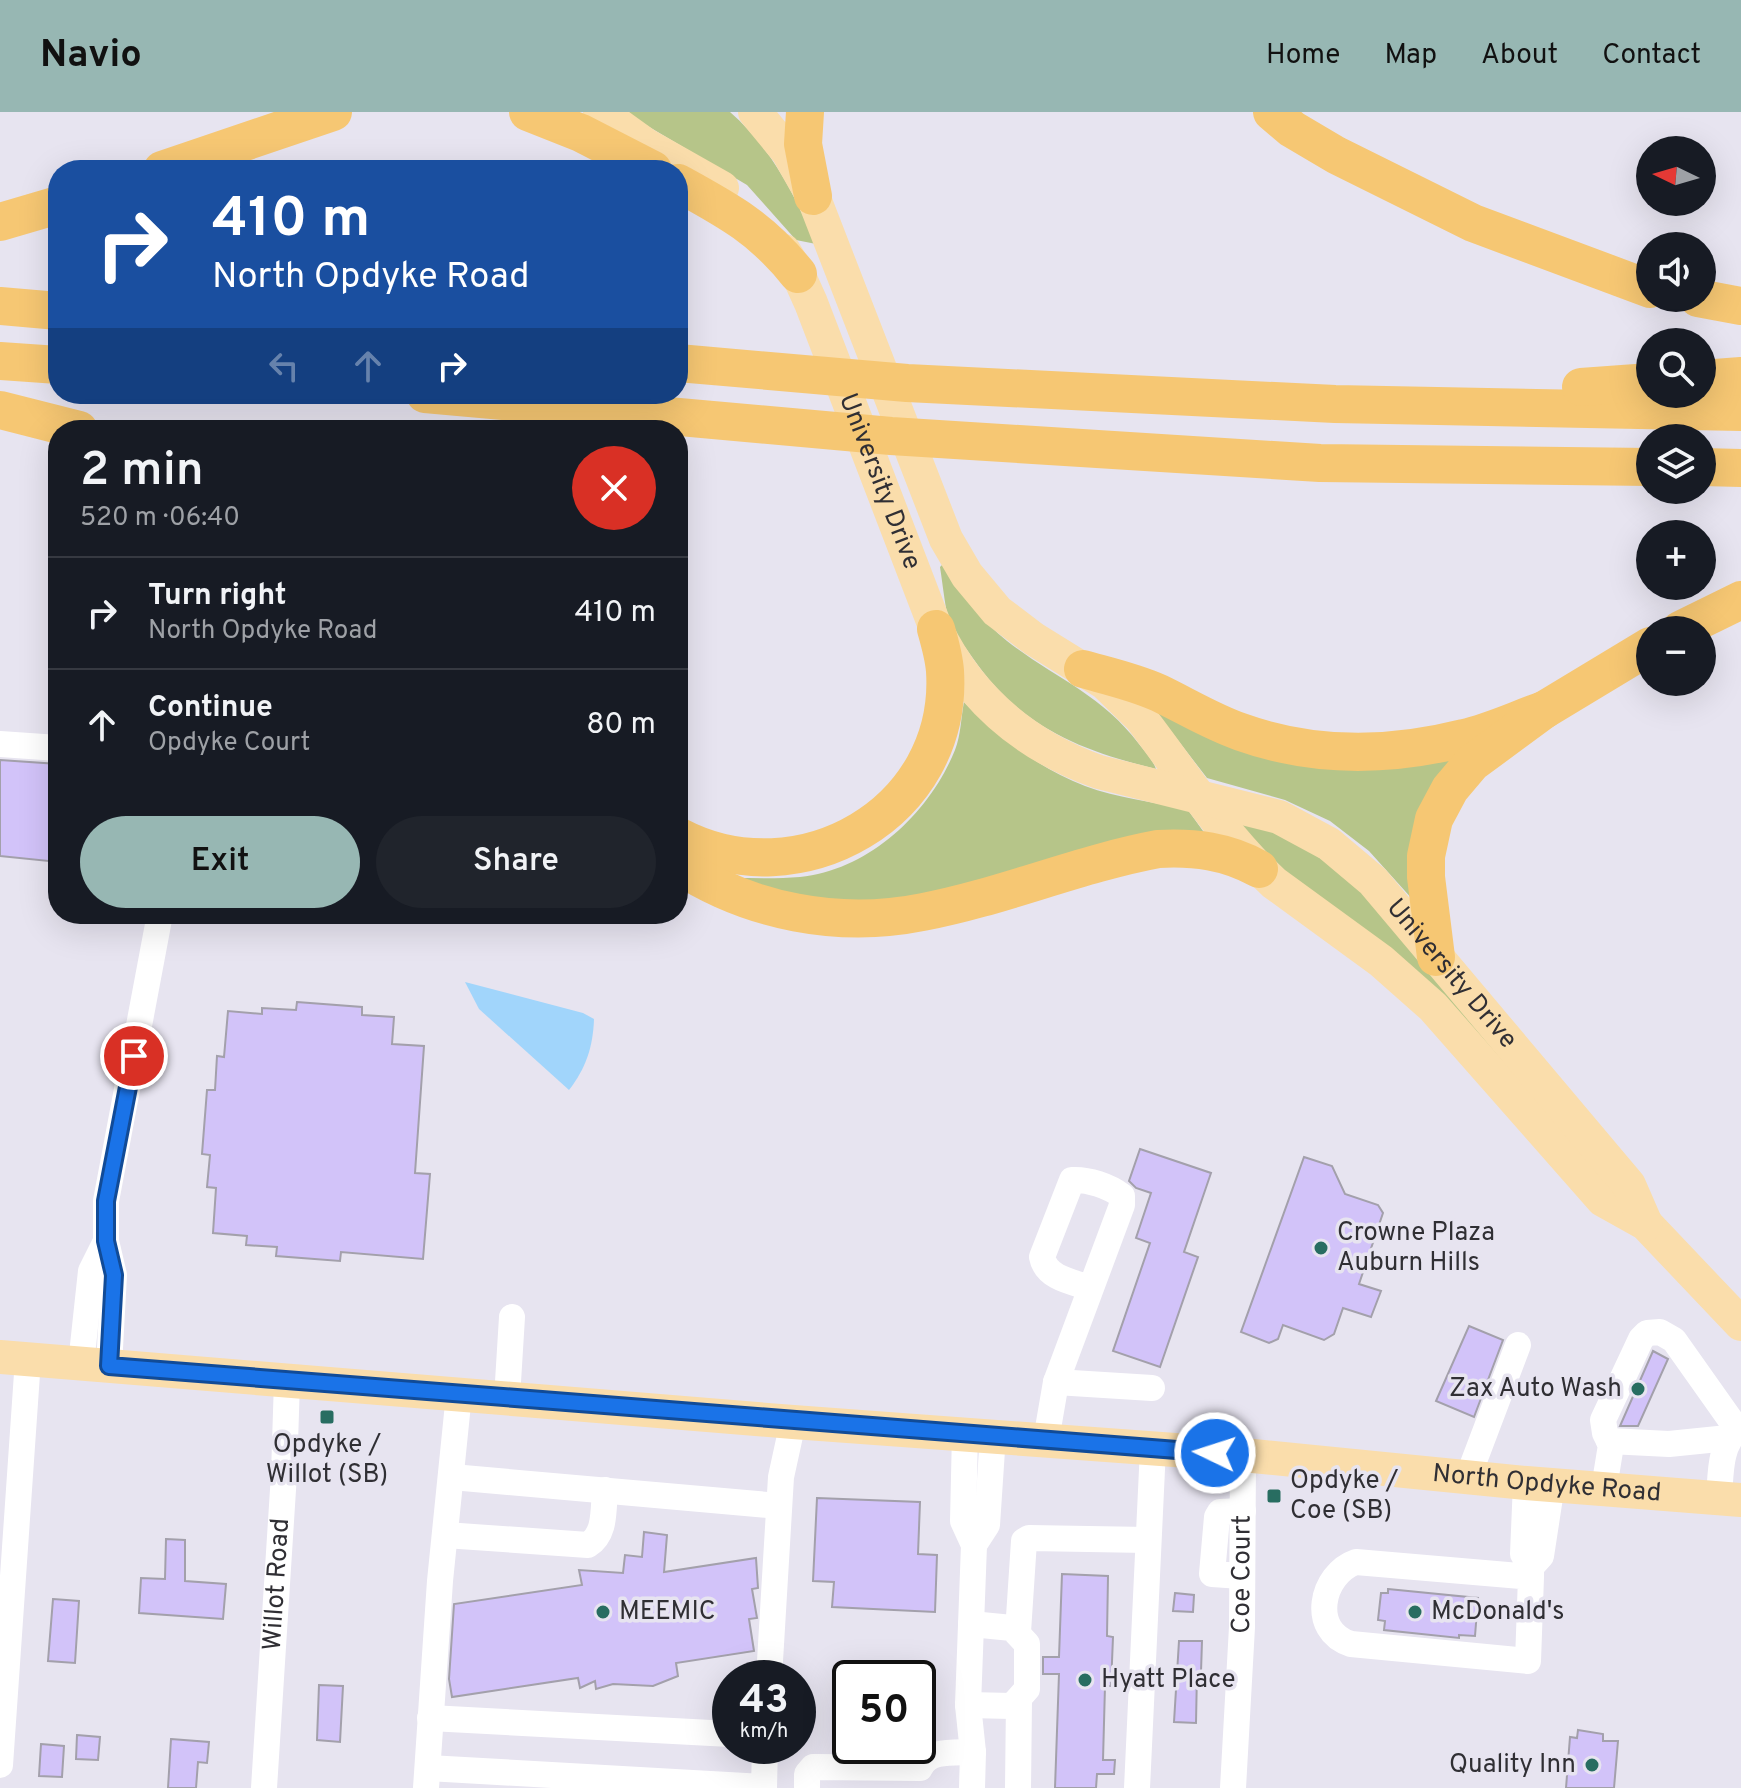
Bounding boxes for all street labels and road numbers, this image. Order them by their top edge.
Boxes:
street label: University Drive [831,389,928,574]
street label: University Drive [1379,892,1524,1056]
street label: North Opdyke Road [1431,1457,1662,1510]
street label: Coe Court [1225,1515,1259,1634]
street label: Willot Road [256,1517,298,1652]

